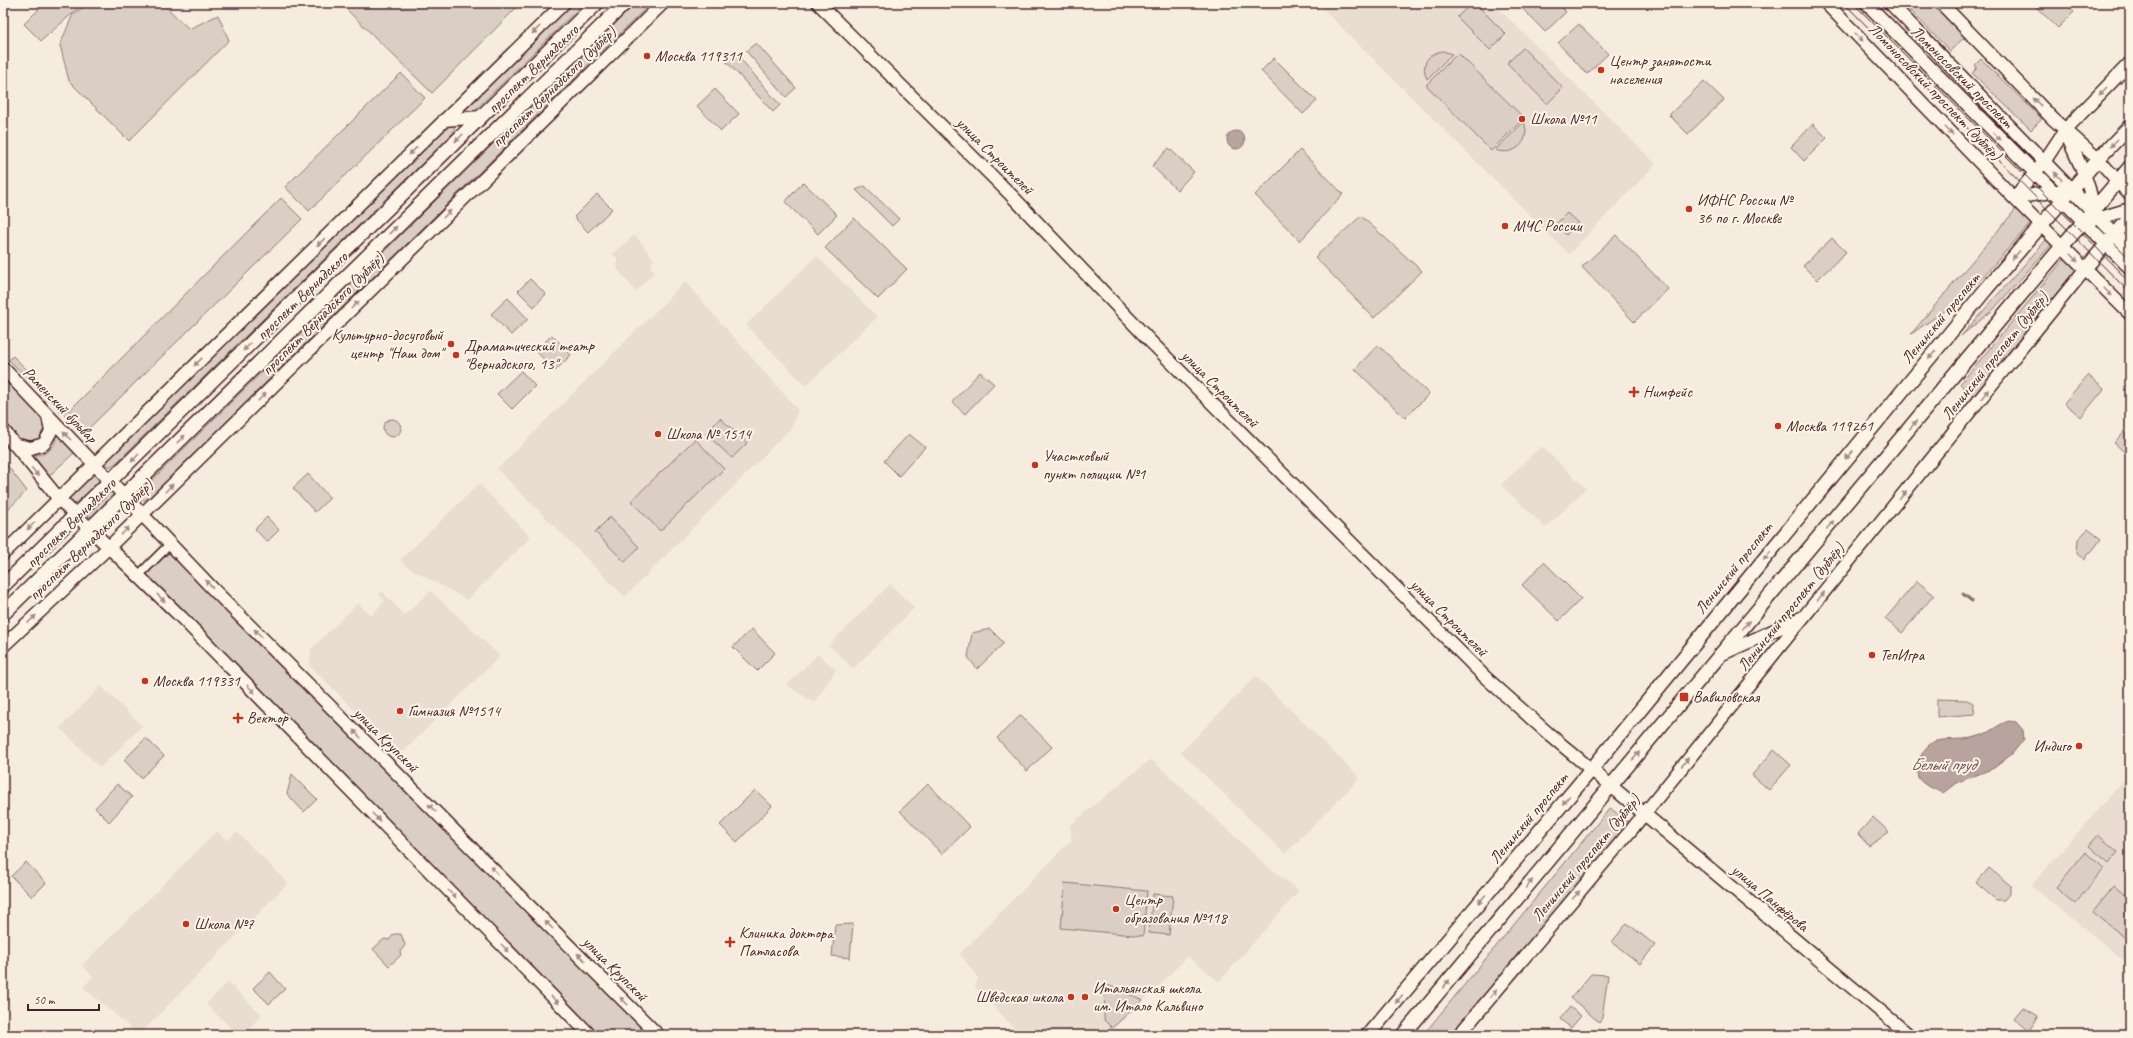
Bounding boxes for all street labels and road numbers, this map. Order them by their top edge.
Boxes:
street label: Ломоносовский проспект (дублёр) [1864,19,2006,165]
street label: проспект Вернадского [483,20,584,118]
street label: Ломоносовский проспект [1906,21,2018,133]
street label: проспект Вернадского (дублёр) [488,22,621,152]
street label: улица Строителей [951,112,1039,200]
street label: проспект Вернадского [252,247,353,345]
street label: проспект Вернадского (дублёр) [257,248,389,380]
street label: Ленинский проспект [1897,268,1986,368]
street label: Ленинский проспект (дублёр) [1937,287,2053,424]
street label: улица Строителей [1176,345,1264,433]
street label: Раменский бульвар [19,363,102,448]
street label: проспект Вернадского [22,473,121,572]
street label: проспект Вернадского (дублёр) [25,475,158,605]
street label: Ленинский проспект [1691,517,1778,618]
street label: Ленинский проспект (дублёр) [1733,538,1849,675]
street label: улица Строителей [1405,574,1493,662]
street label: улица Крупской [349,703,424,778]
street label: Ленинский проспект [1485,768,1574,868]
street label: Ленинский проспект (дублёр) [1527,790,1645,925]
street label: улица Панфёрова [1727,859,1814,937]
street label: улица Крупской [578,932,653,1007]

